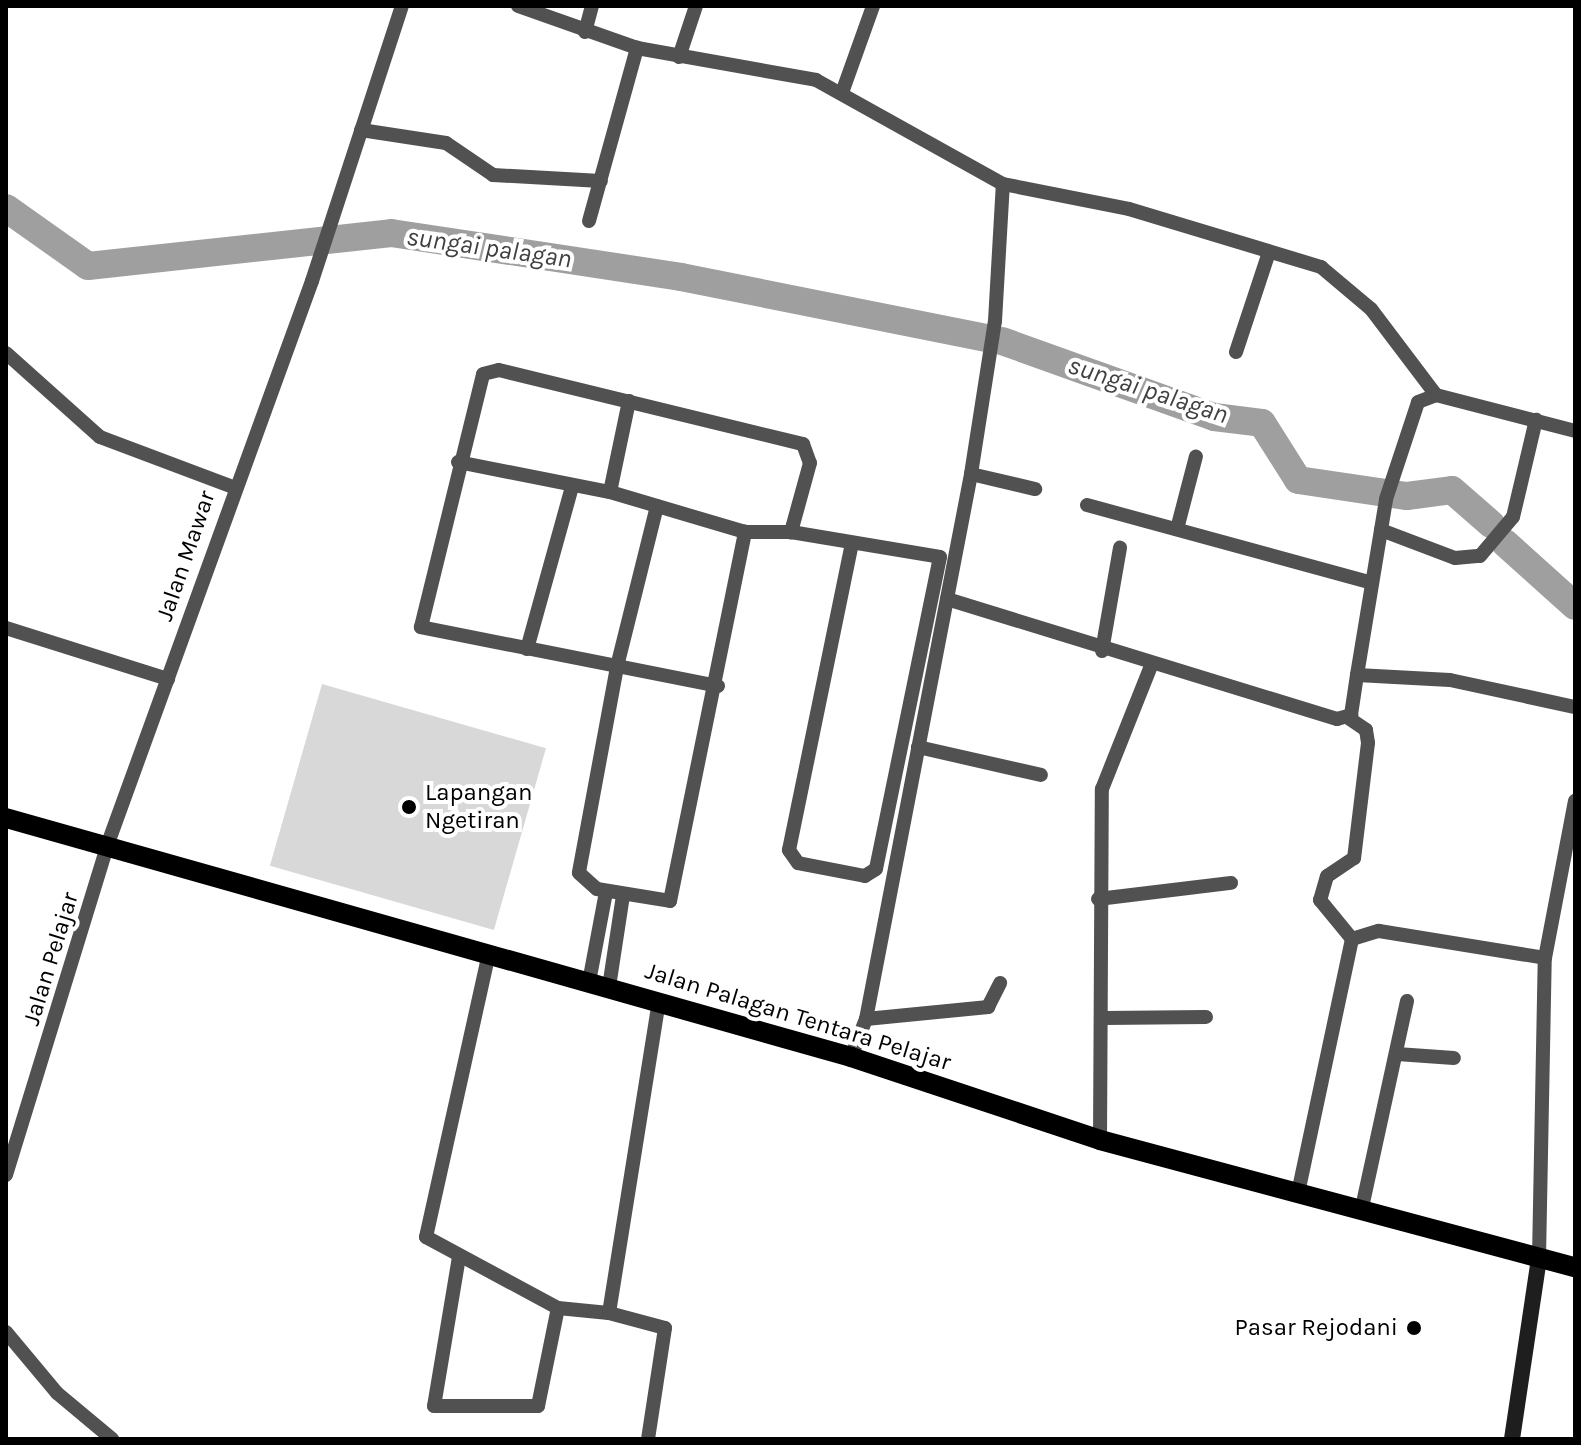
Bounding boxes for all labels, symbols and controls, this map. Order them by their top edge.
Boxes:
water label: sungai palagan [404,221,574,275]
water label: sungai palagan [1064,349,1232,431]
street label: Jalan Mawar [150,487,222,625]
place label: Lapangan Ngetiran [425,779,532,835]
marker: Lapangan Ngetiran [400,798,418,816]
street label: Jalan Pelajar [17,889,85,1029]
street label: Jalan Palagan Tentara Pelajar [642,957,954,1077]
place label: Pasar Rejodani [1235,1314,1398,1342]
marker: Pasar Rejodani [1405,1319,1423,1337]

